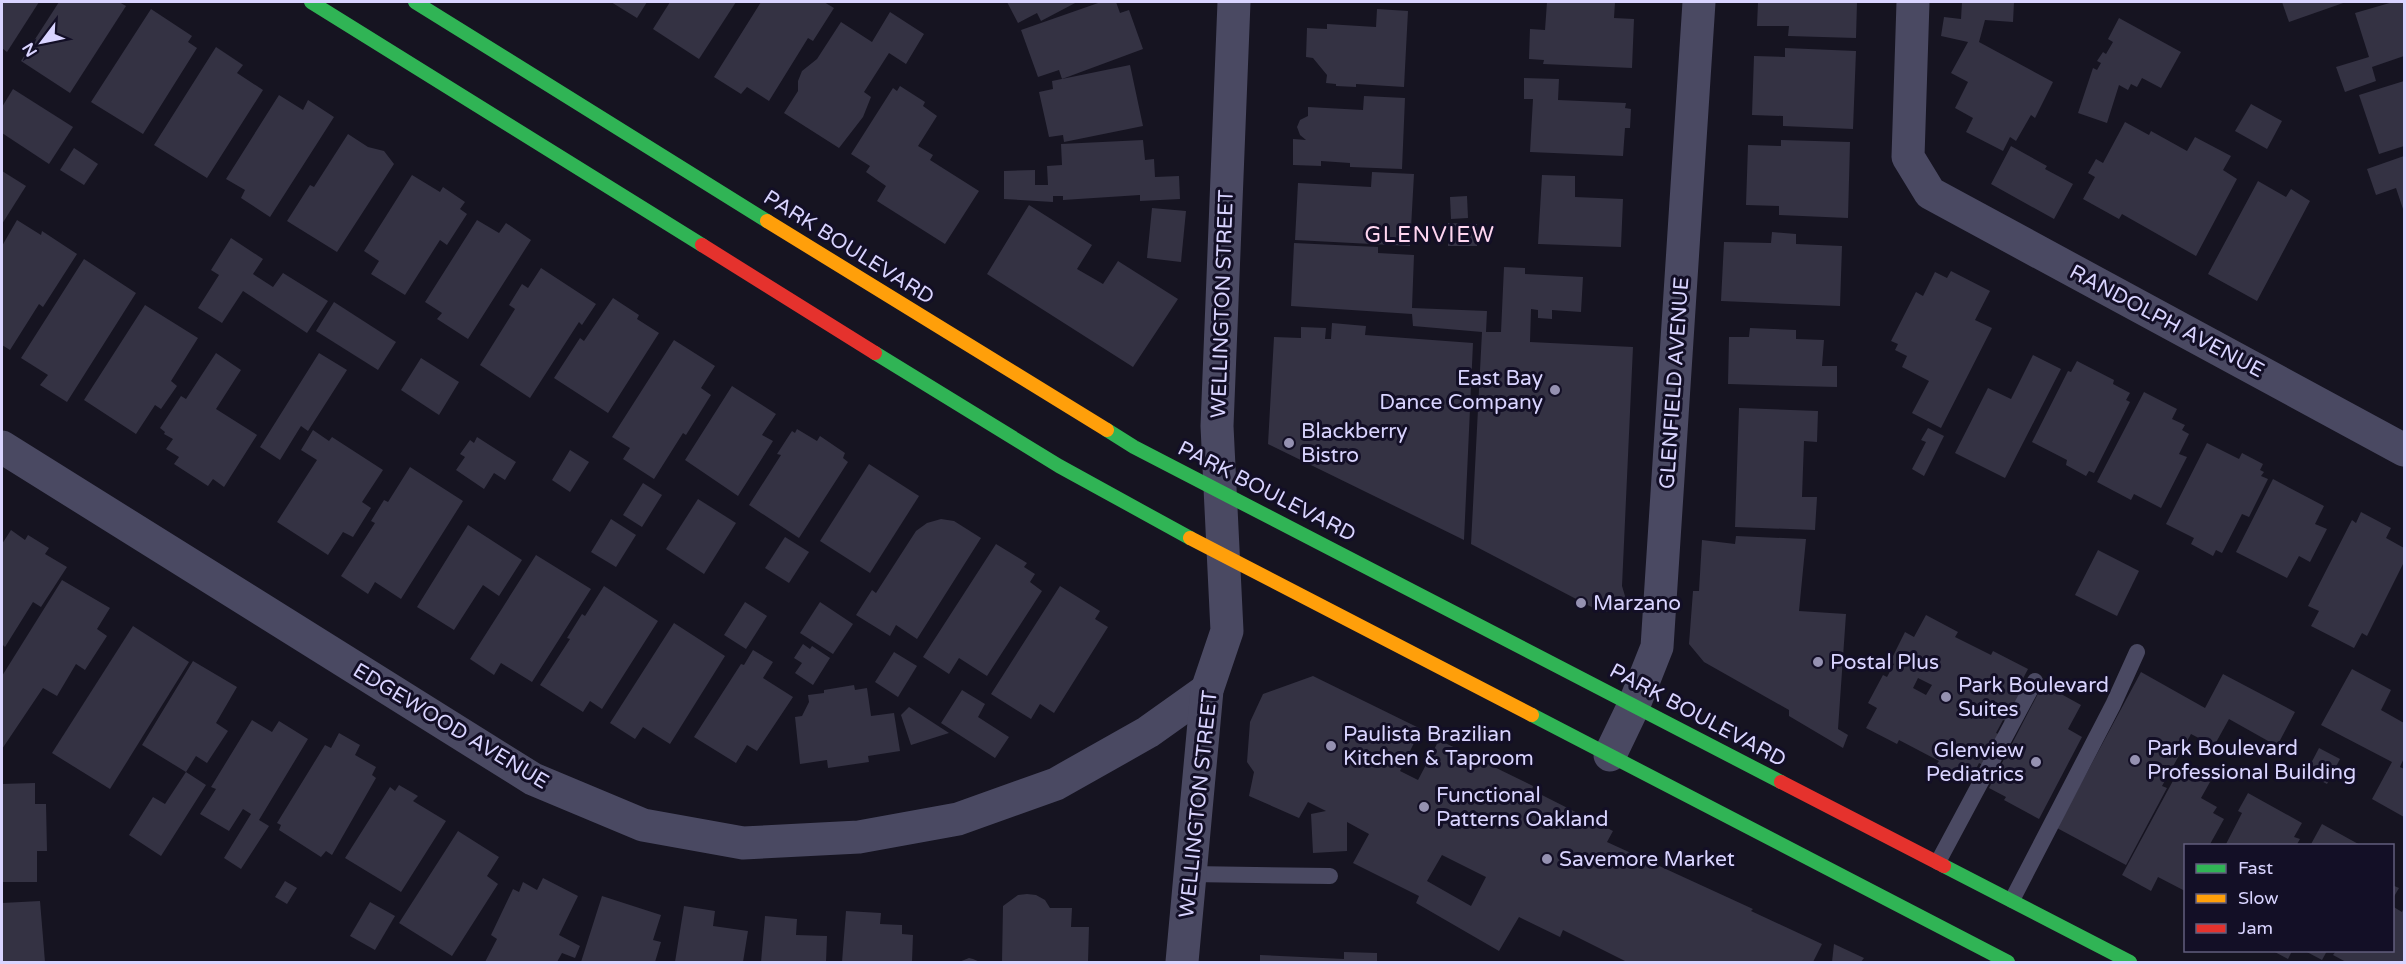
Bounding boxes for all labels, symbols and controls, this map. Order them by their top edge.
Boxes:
north arrow [12,12,72,72]
text: N [18,39,42,60]
street label: PARK BOULEVARD [759,185,939,310]
street label: WELLINGTON STREET [1206,189,1239,419]
district label: GLENVIEW [1365,222,1495,248]
street label: RANDOLPH AVENUE [2065,260,2268,383]
street label: GLENFIELD AVENUE [1655,276,1694,490]
place label: East Bay Dance Company [1379,366,1543,415]
marker: East Bay Dance Company [1548,383,1562,397]
place label: Blackberry Bistro [1301,419,1408,468]
street label: PARK BOULEVARD [1174,436,1360,547]
marker: Blackberry Bistro [1282,436,1296,450]
place label: Marzano [1593,591,1681,616]
marker: Marzano [1574,596,1588,610]
place label: Postal Plus [1830,650,1939,675]
marker: Postal Plus [1811,655,1825,669]
street label: EDGEWOOD AVENUE [348,658,553,795]
street label: PARK BOULEVARD [1605,658,1790,773]
place label: Park Boulevard Suites [1958,673,2109,722]
street label: WELLINGTON STREET [1174,689,1223,919]
marker: Park Boulevard Suites [1939,690,1953,704]
place label: Paulista Brazilian Kitchen & Taproom [1343,722,1534,771]
place label: Park Boulevard Professional Building [2147,736,2356,785]
place label: Glenview Pediatrics [1926,738,2024,787]
marker: Paulista Brazilian Kitchen & Taproom [1324,739,1338,753]
marker: Park Boulevard Professional Building [2128,753,2142,767]
marker: Glenview Pediatrics [2029,755,2043,769]
place label: Functional Patterns Oakland [1436,783,1608,832]
marker: Functional Patterns Oakland [1417,800,1431,814]
legend [2184,844,2394,952]
place label: Savemore Market [1559,847,1735,872]
marker: Savemore Market [1540,852,1554,866]
text: Fast [2238,857,2273,879]
text: Slow [2238,887,2279,909]
text: Jam [2238,917,2273,939]

